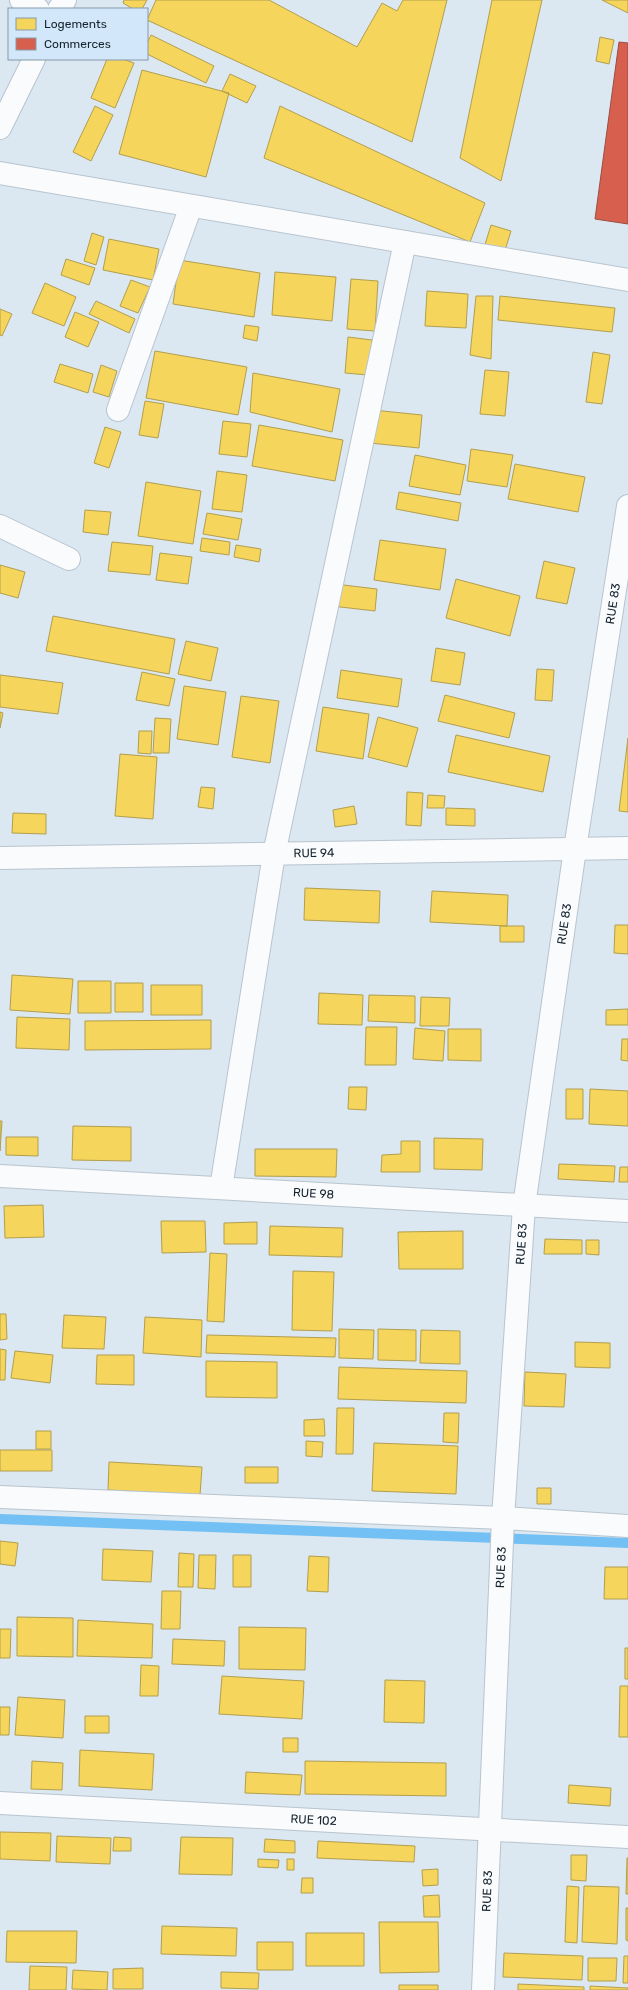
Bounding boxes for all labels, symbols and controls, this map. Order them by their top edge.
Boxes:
legend [8,8,148,60]
text: Logements [44,17,107,31]
text: Commerces [44,37,111,51]
street label: RUE 83 [603,582,623,625]
street label: RUE 94 [293,846,335,860]
street label: RUE 83 [554,903,574,945]
street label: RUE 98 [293,1185,335,1202]
street label: RUE 83 [513,1223,530,1265]
street label: RUE 83 [493,1546,509,1588]
street label: RUE 102 [290,1812,337,1828]
street label: RUE 83 [479,1870,495,1912]

